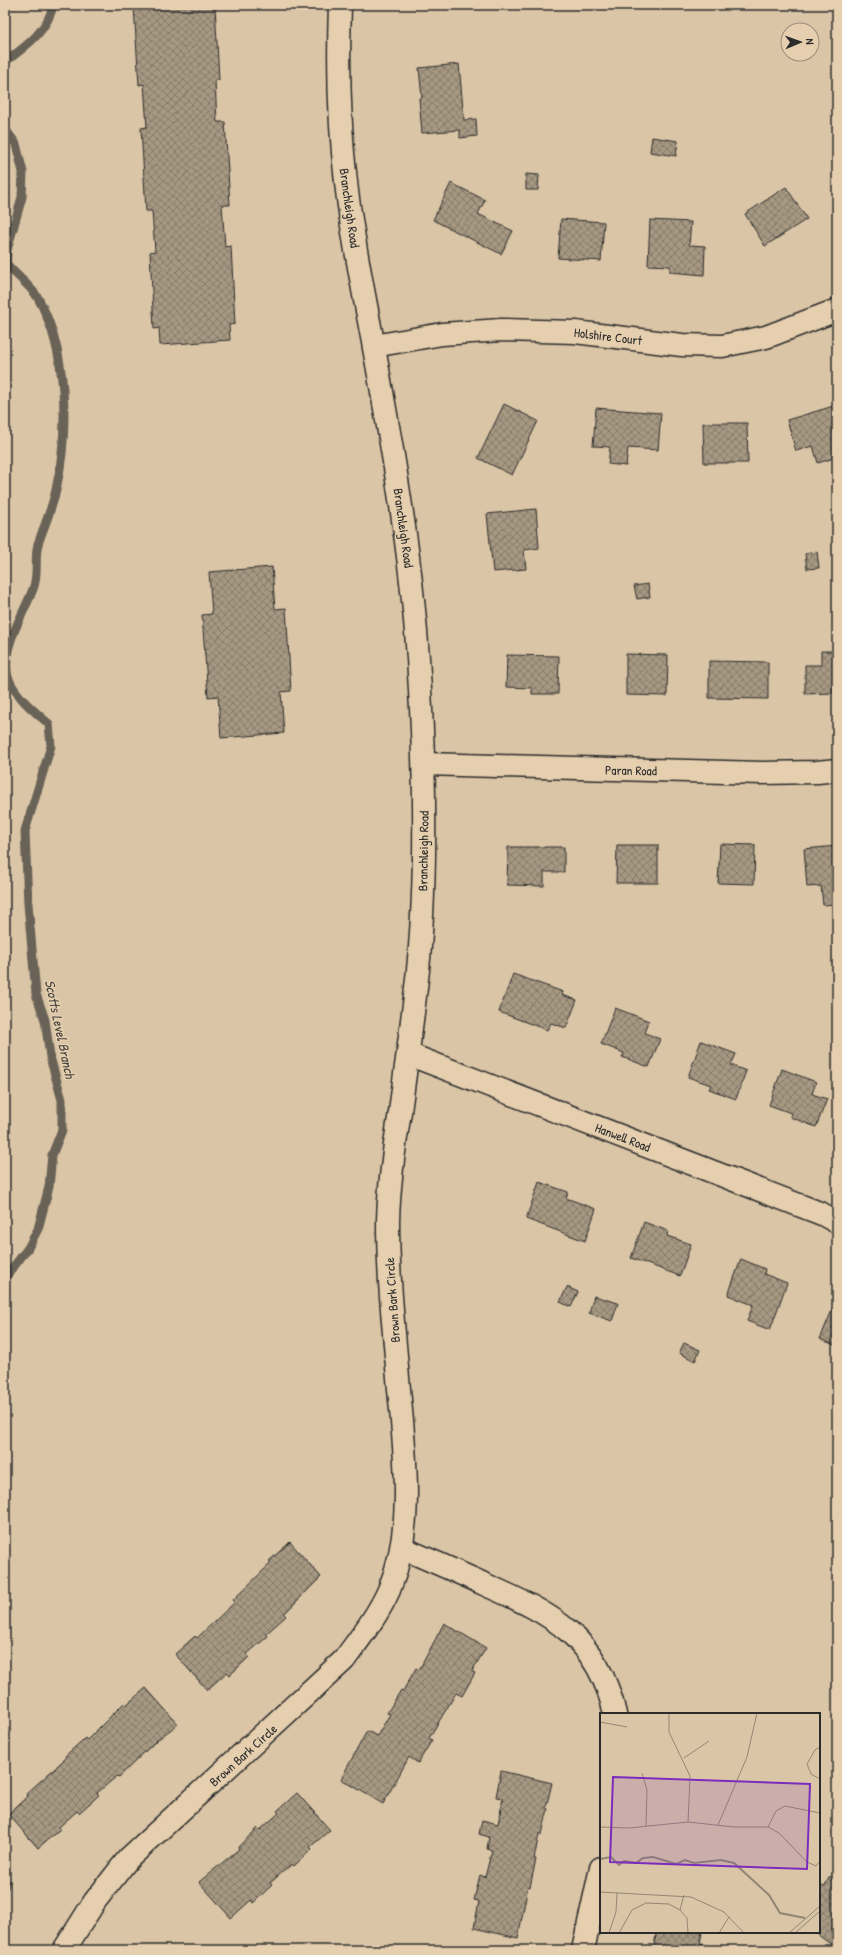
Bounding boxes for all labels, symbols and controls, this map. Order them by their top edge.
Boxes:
north arrow [780,22,820,62]
text: N [803,38,817,45]
street label: Branchleigh Road [336,167,364,249]
street label: Holshire Court [573,323,644,349]
street label: Branchleigh Road [390,487,418,569]
street label: Paran Road [605,761,657,779]
street label: Branchleigh Road [413,811,433,891]
water label: Scotts Level Branch [41,978,80,1081]
street label: Hanwell Road [593,1118,653,1156]
street label: Brown Bark Circle [380,1257,404,1343]
inset map [600,1713,820,1933]
street label: Brown Bark Circle [205,1720,281,1790]

